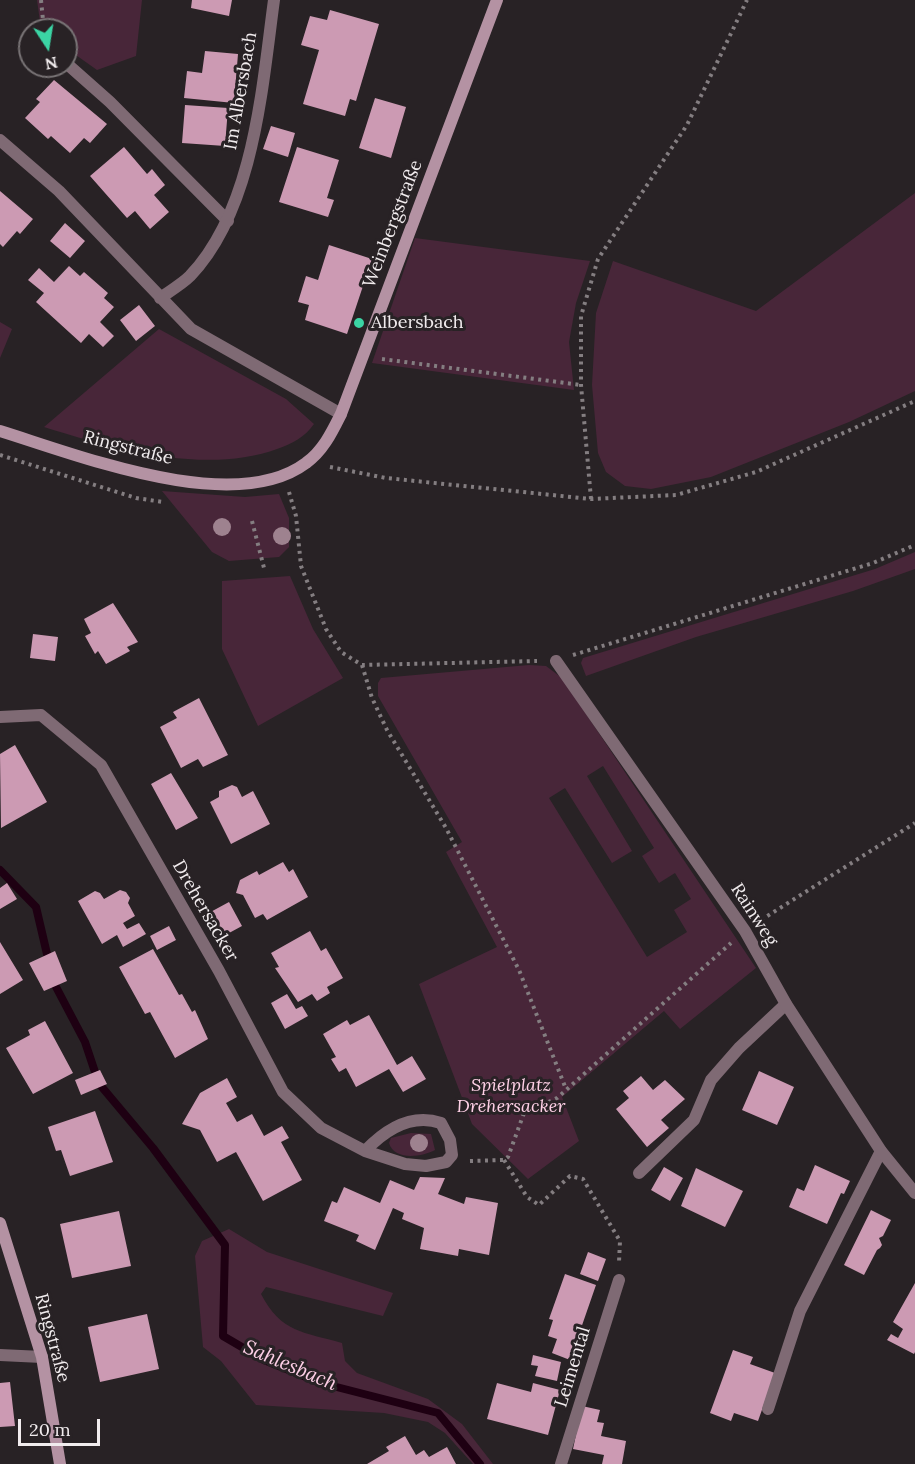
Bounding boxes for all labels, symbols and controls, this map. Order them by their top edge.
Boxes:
north arrow [18,18,78,78]
street label: Im Albersbach [220,30,262,152]
text: N [43,53,59,75]
street label: Weinbergstraße [359,157,427,291]
place label: Albersbach [371,312,464,334]
marker: Albersbach [352,316,366,330]
street label: Ringstraße [81,426,175,470]
street label: Drehersacker [167,856,243,966]
street label: Rainweg [726,880,782,950]
park label: Spielplatz Drehersacker [456,1075,566,1118]
street label: Ringstraße [30,1291,74,1385]
street label: Leimental [551,1324,595,1410]
water label: Sahlesbach [239,1336,341,1396]
scale bar [21,1407,104,1445]
text: 20 m [29,1418,71,1441]

